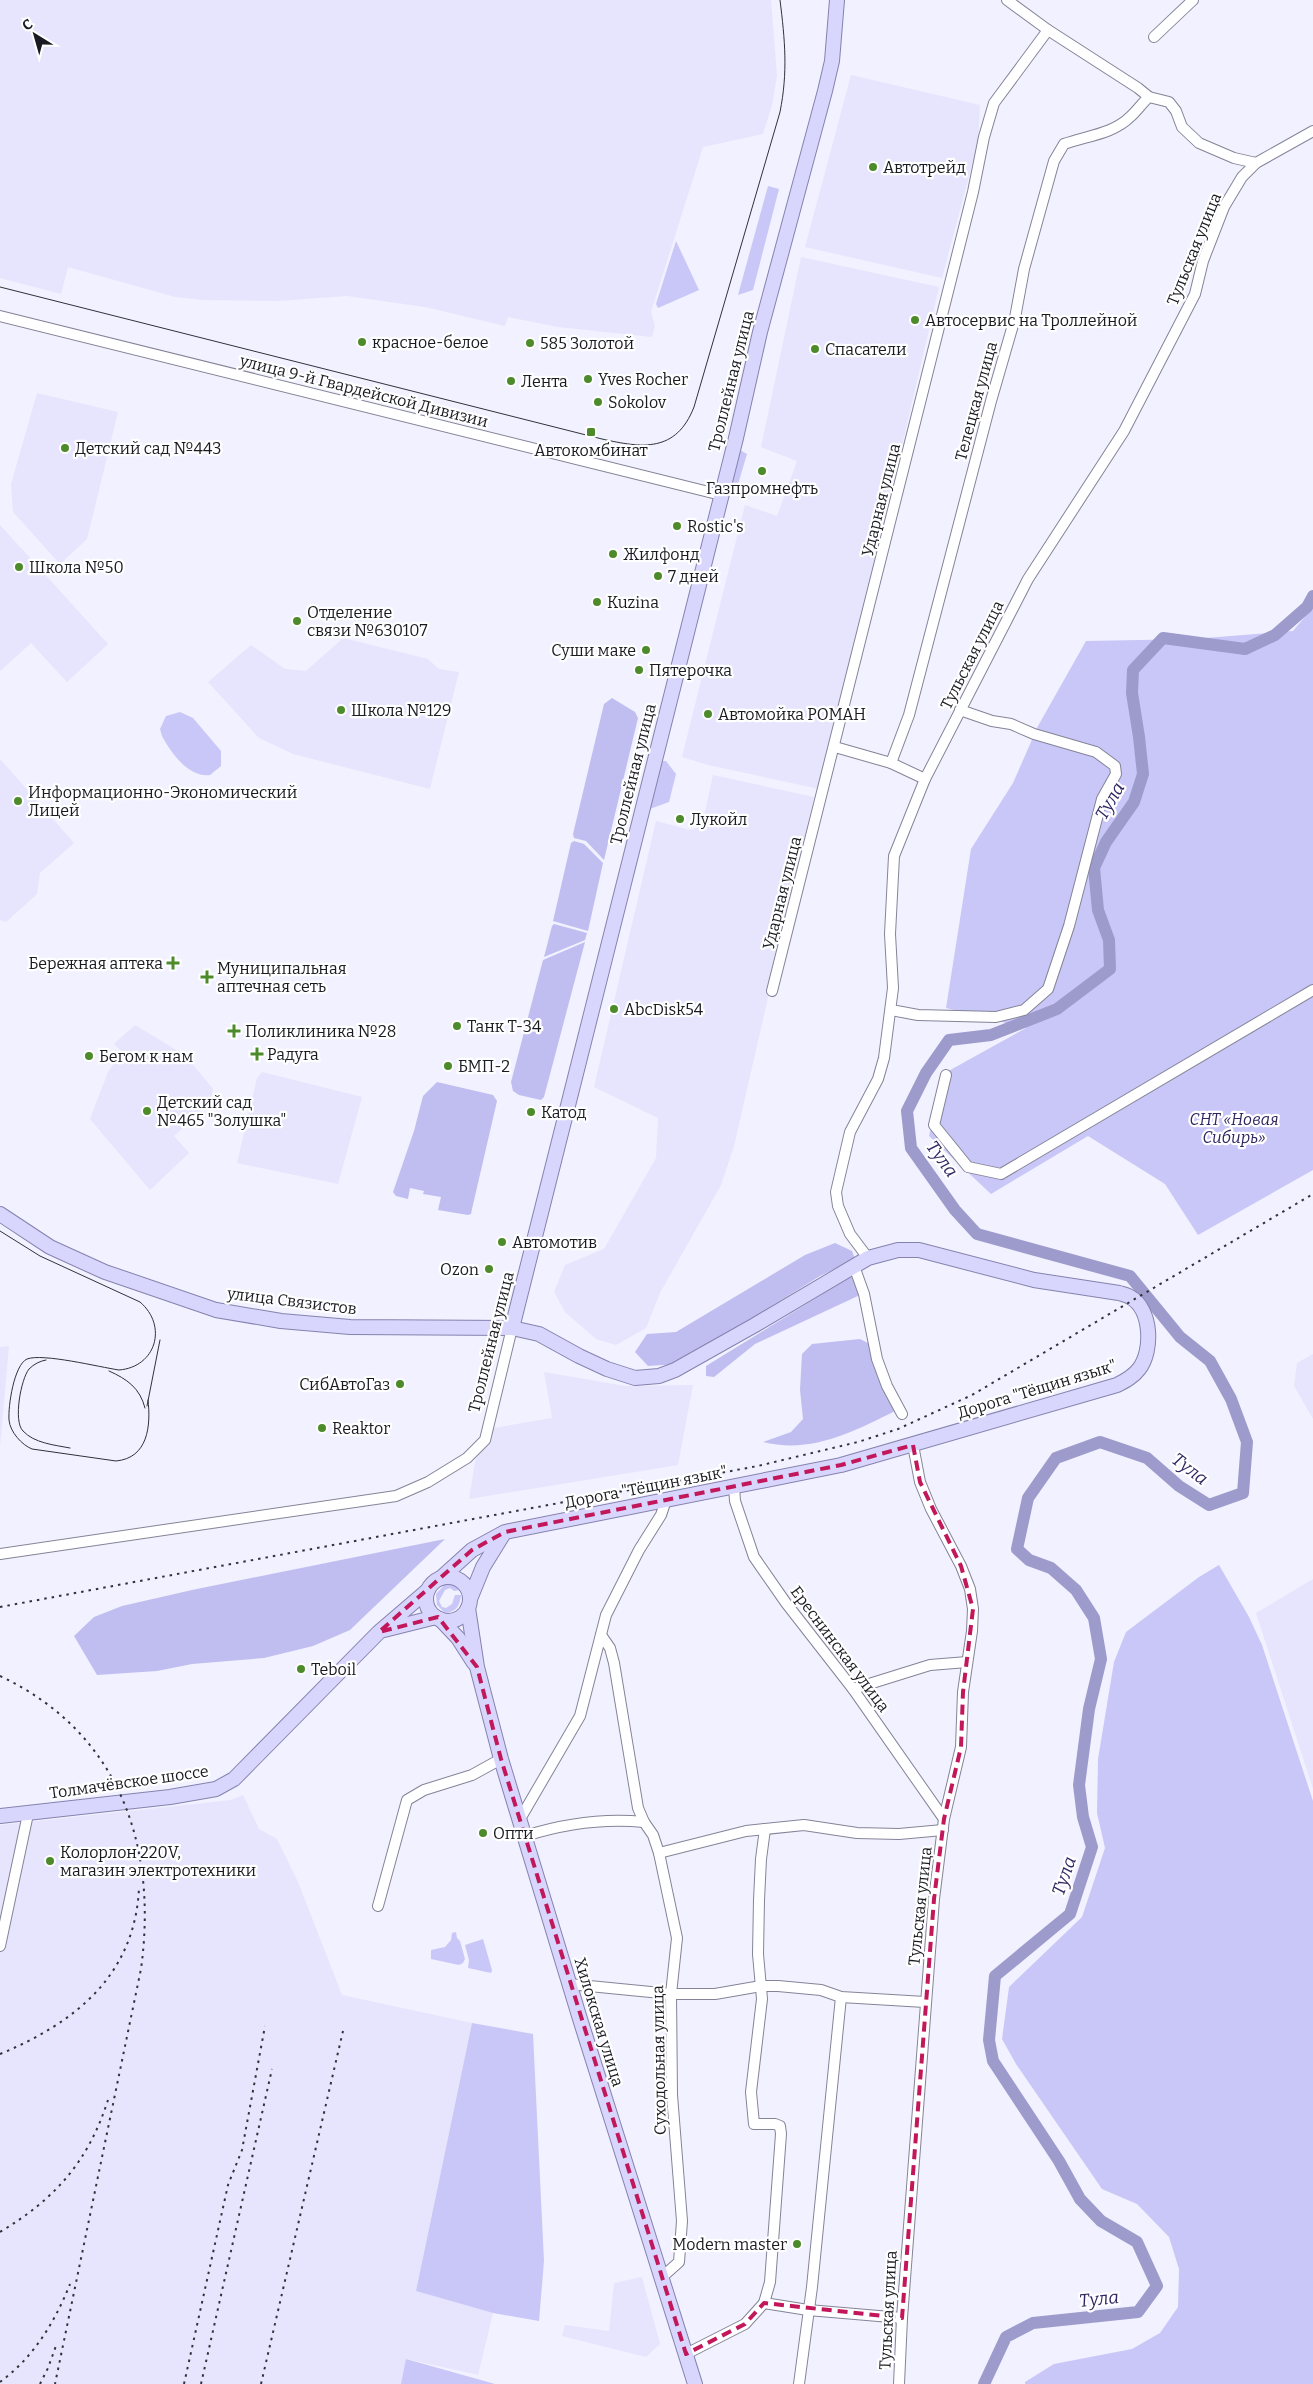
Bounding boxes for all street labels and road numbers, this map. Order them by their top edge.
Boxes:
street label: Тульская улица [1163,190,1225,308]
street label: Троллейная улица [704,308,758,453]
street label: Телецкая улица [951,339,1001,463]
street label: улица 9-й Гвардейской Дивизии [237,351,490,431]
street label: Ударная улица [858,441,904,559]
street label: Тульская улица [936,597,1008,713]
street label: Троллейная улица [606,701,660,846]
street label: Ударная улица [759,834,805,952]
street label: Троллейная улица [464,1269,518,1414]
street label: улица Связистов [225,1284,358,1318]
street label: Дорога "Тёщин язык" [955,1356,1119,1422]
street label: Дорога "Тёщин язык" [563,1462,729,1512]
street label: Ереснинская улица [786,1582,894,1716]
street label: Толмачёвское шоссе [48,1761,210,1803]
street label: Тульская улица [904,1845,936,1966]
street label: Хилокская улица [570,1955,628,2089]
street label: Суходольная улица [648,1985,670,2135]
street label: Тульская улица [875,2250,901,2370]

